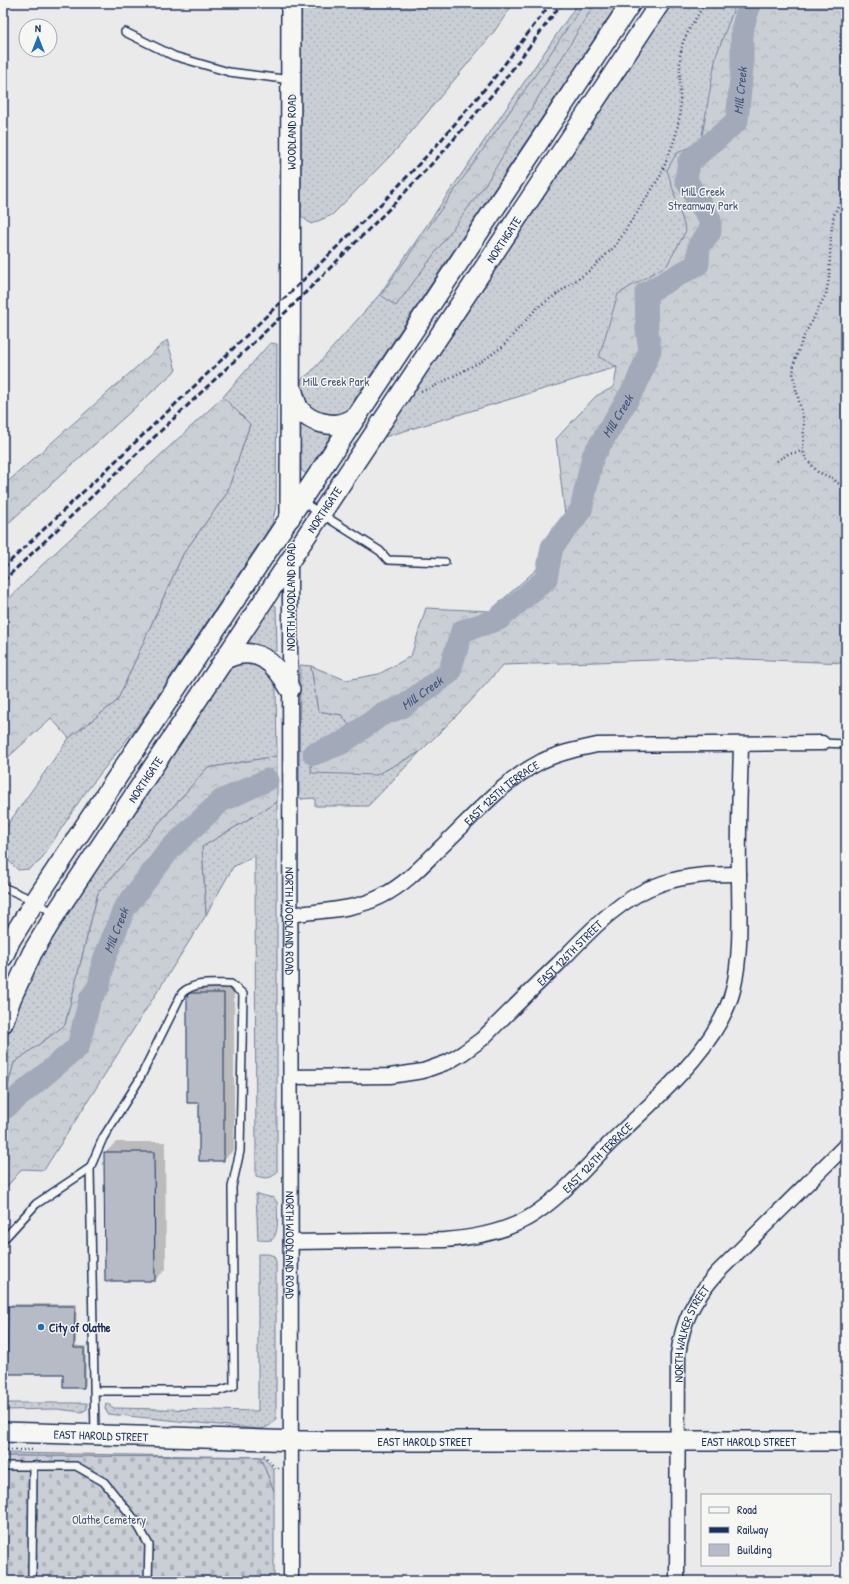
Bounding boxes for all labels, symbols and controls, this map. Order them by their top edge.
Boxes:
north arrow [18,18,58,58]
text: N [35,21,41,35]
water label: Mill Creek [729,65,751,115]
street label: WOODLAND ROAD [282,94,299,170]
park label: Mill Creek Streamway Park [668,183,738,214]
street label: NORTHGATE [482,212,525,266]
park label: Mill Creek Park [303,373,369,390]
water label: Mill Creek [597,390,638,441]
street label: NORTHGATE [302,482,346,536]
street label: NORTH WOODLAND ROAD [282,543,299,651]
water label: Mill Creek [397,671,447,714]
street label: NORTHGATE [123,752,167,806]
street label: EAST 125TH TERRACE [460,756,543,829]
street label: NORTH WOODLAND ROAD [282,867,299,975]
water label: Mill Creek [99,903,133,955]
street label: EAST 126TH STREET [532,915,606,989]
street label: EAST 126TH TERRACE [558,1117,636,1196]
street label: NORTH WOODLAND ROAD [282,1191,299,1299]
street label: NORTH WALKER STREET [669,1281,713,1383]
place label: City of Olathe [49,1319,111,1337]
marker: City of Olathe [36,1322,46,1332]
street label: EAST HAROLD STREET [53,1425,149,1445]
street label: EAST HAROLD STREET [378,1433,472,1450]
street label: EAST HAROLD STREET [702,1433,796,1450]
legend [701,1494,831,1566]
text: Road [737,1501,757,1518]
park label: Olathe Cemetery [72,1511,146,1528]
text: Railway [737,1521,768,1538]
text: Building [737,1541,772,1558]

